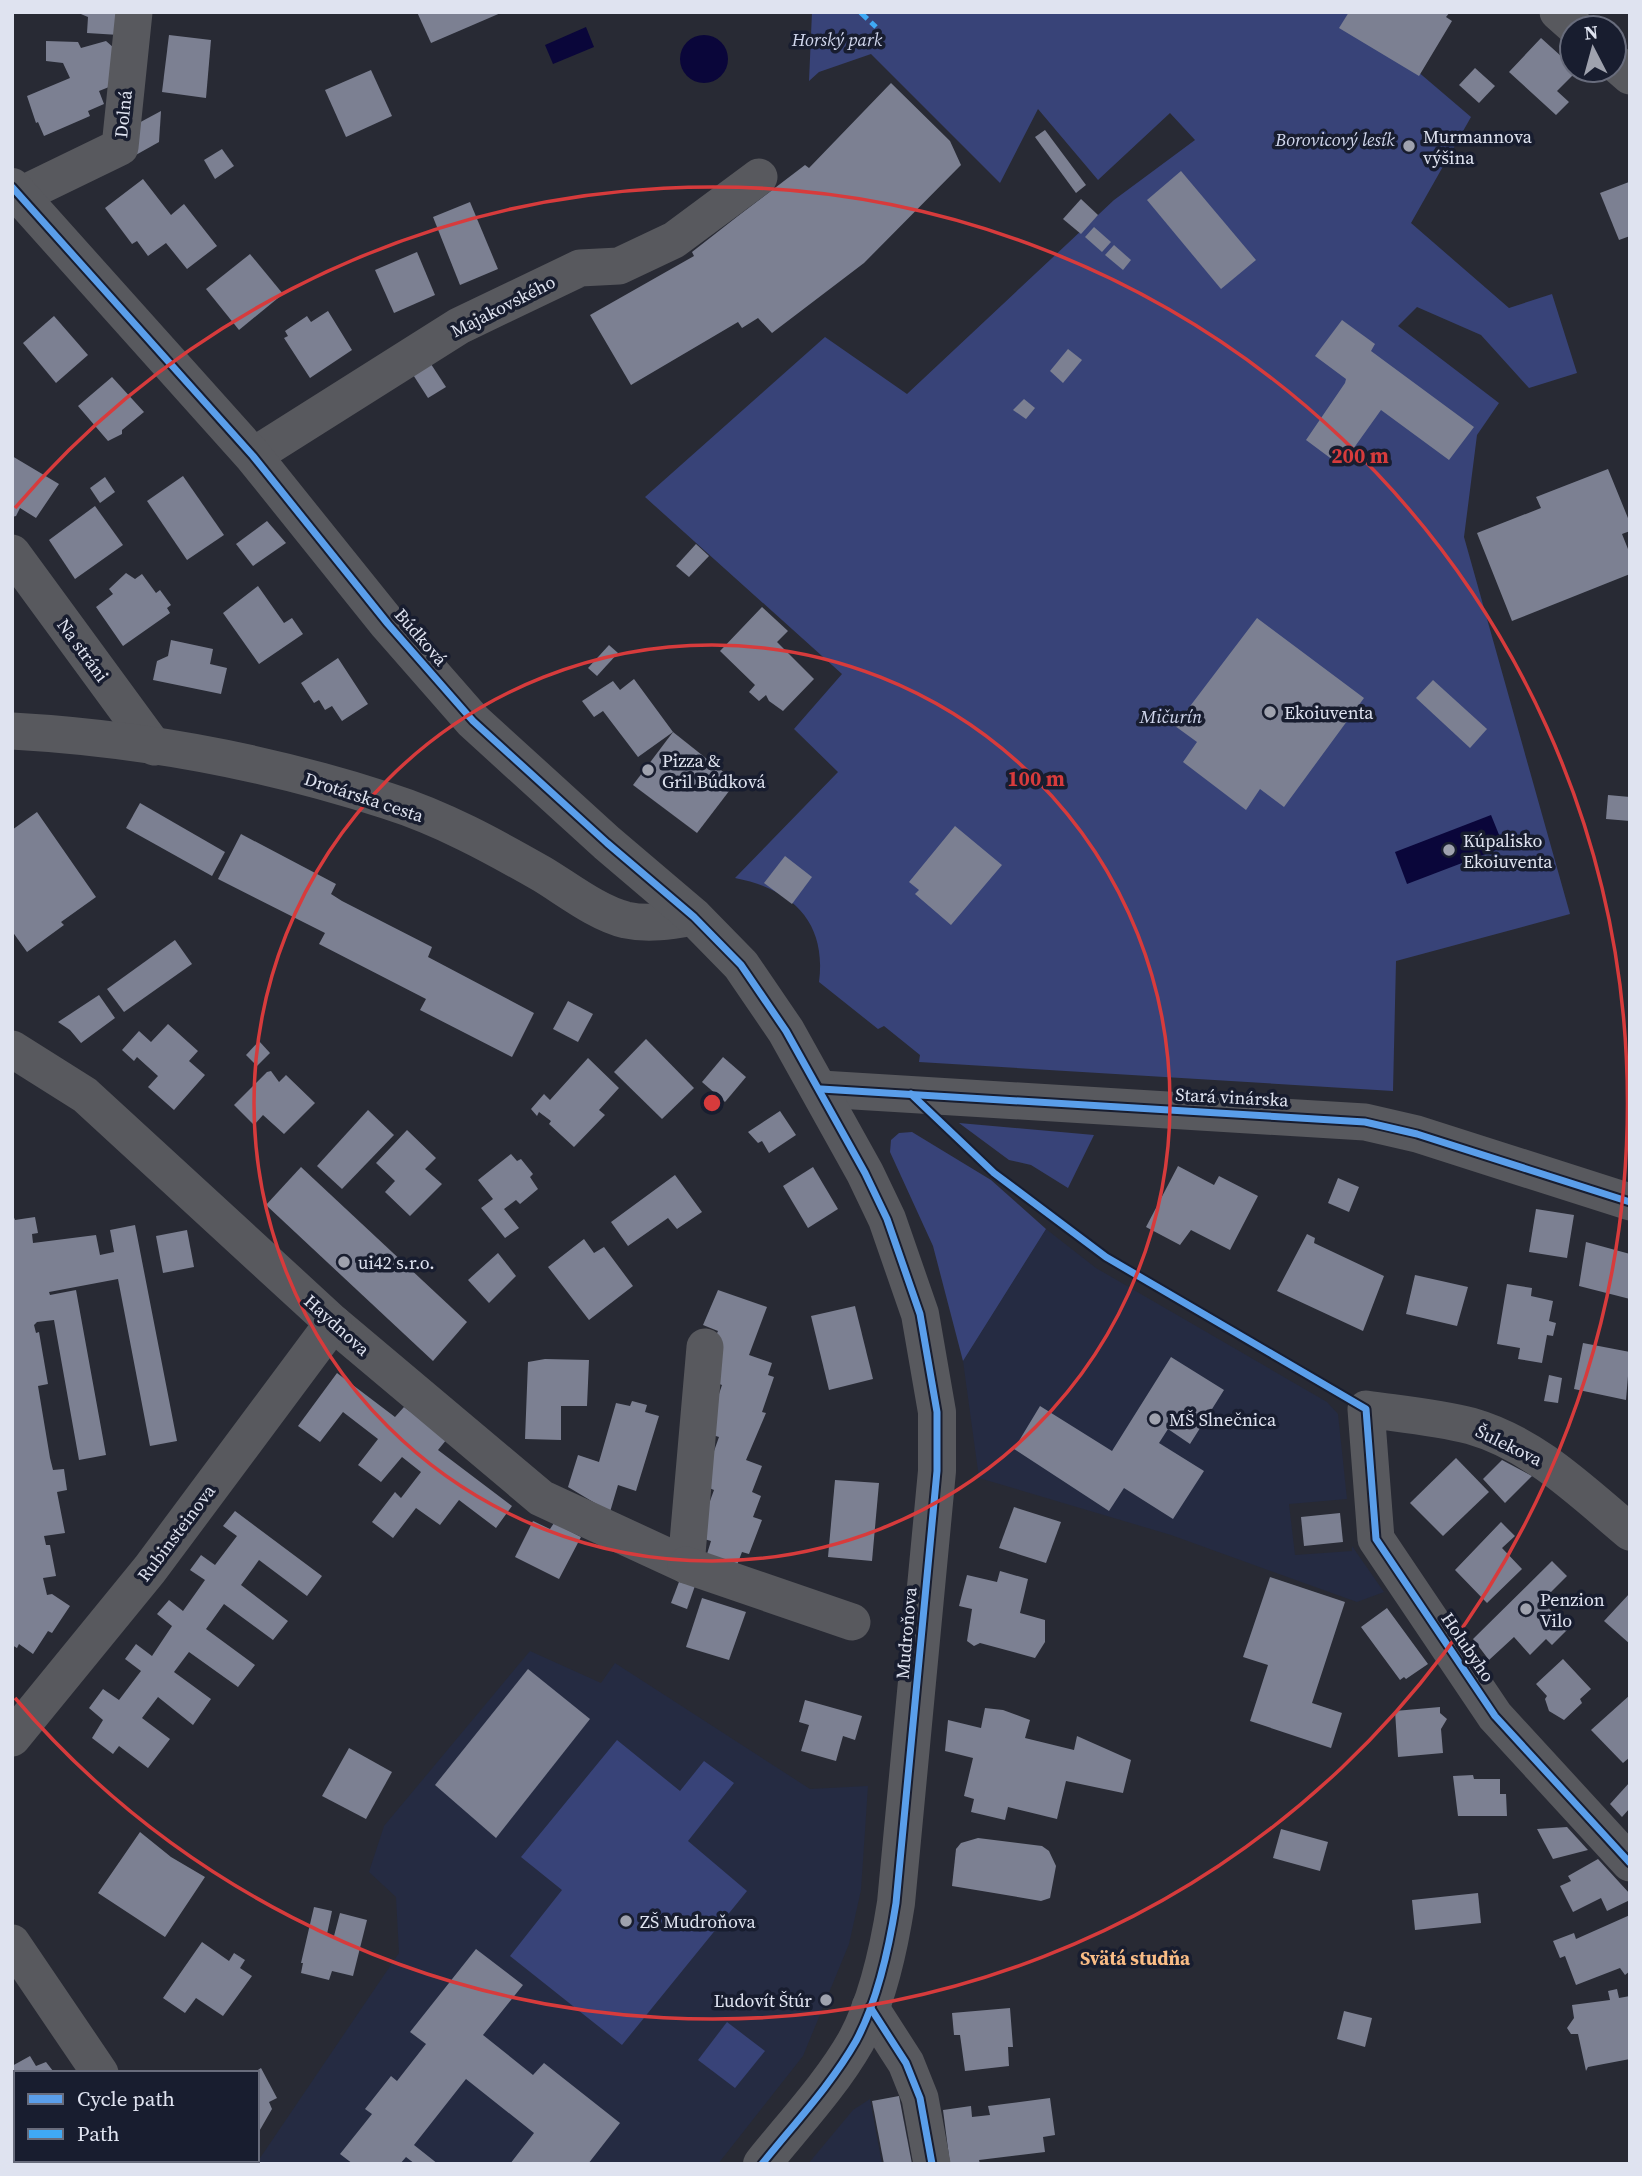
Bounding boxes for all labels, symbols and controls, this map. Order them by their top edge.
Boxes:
north arrow [1558,14,1628,84]
text: N [1583,18,1600,46]
park label: Horský park [791,27,883,52]
street label: Dolná [108,88,138,139]
place label: Murmannova výšina [1423,124,1533,170]
park label: Borovicový lesík [1274,127,1395,152]
marker: Murmannova výšina [1401,138,1417,154]
street label: Majakovského [446,269,560,343]
text: 200 m [1331,441,1389,470]
street label: Búdková [389,603,454,672]
street label: Na stráni [51,613,115,687]
place label: Ekoiuventa [1284,700,1374,725]
park label: Mičurín [1139,704,1202,729]
marker: Ekoiuventa [1262,704,1278,720]
place label: Pizza & Gril Búdková [662,748,766,794]
marker: Pizza & Gril Búdková [640,762,656,778]
text: 100 m [1007,764,1065,793]
street label: Drotárska cesta [301,766,428,828]
place label: Kúpalisko Ekoiuventa [1463,828,1553,874]
marker: Kúpalisko Ekoiuventa [1441,842,1457,858]
street label: Stará vinárska [1175,1082,1290,1112]
centre of rings [700,1091,724,1115]
place label: ui42 s.r.o. [358,1250,435,1275]
marker: ui42 s.r.o. [336,1254,352,1270]
street label: Haydnova [299,1289,376,1362]
place label: MŠ Slnečnica [1169,1407,1277,1432]
marker: MŠ Slnečnica [1147,1411,1163,1427]
street label: Šulekova [1472,1418,1547,1472]
street label: Rubinsteinova [131,1479,221,1587]
street label: Mudroňova [890,1585,923,1680]
place label: Penzion Vilo [1540,1587,1605,1633]
marker: Penzion Vilo [1518,1601,1534,1617]
street label: Holubyho [1436,1607,1501,1687]
place label: ZŠ Mudroňova [640,1909,757,1934]
marker: ZŠ Mudroňova [618,1913,634,1929]
district label: Svätá studňa [1080,1945,1191,1971]
place label: Ľudovít Štúr [714,1988,812,2013]
marker: Ľudovít Štúr [818,1992,834,2008]
legend [14,2071,259,2162]
text: Cycle path [77,2084,175,2113]
text: Path [77,2119,120,2148]

